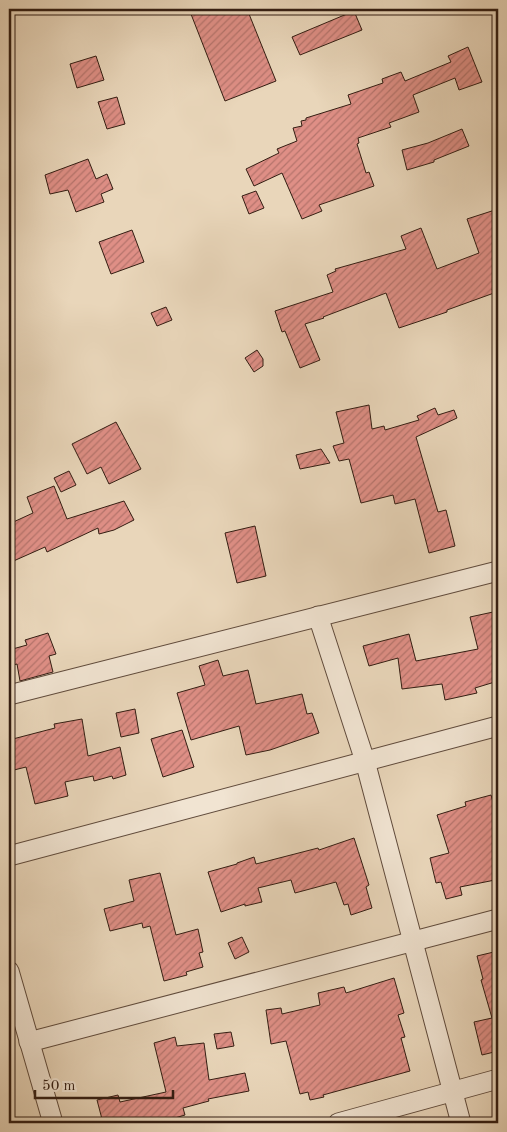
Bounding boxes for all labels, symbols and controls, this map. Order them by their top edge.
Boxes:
scale bar [35,1067,172,1099]
text: 50 m [42,1079,76,1094]

